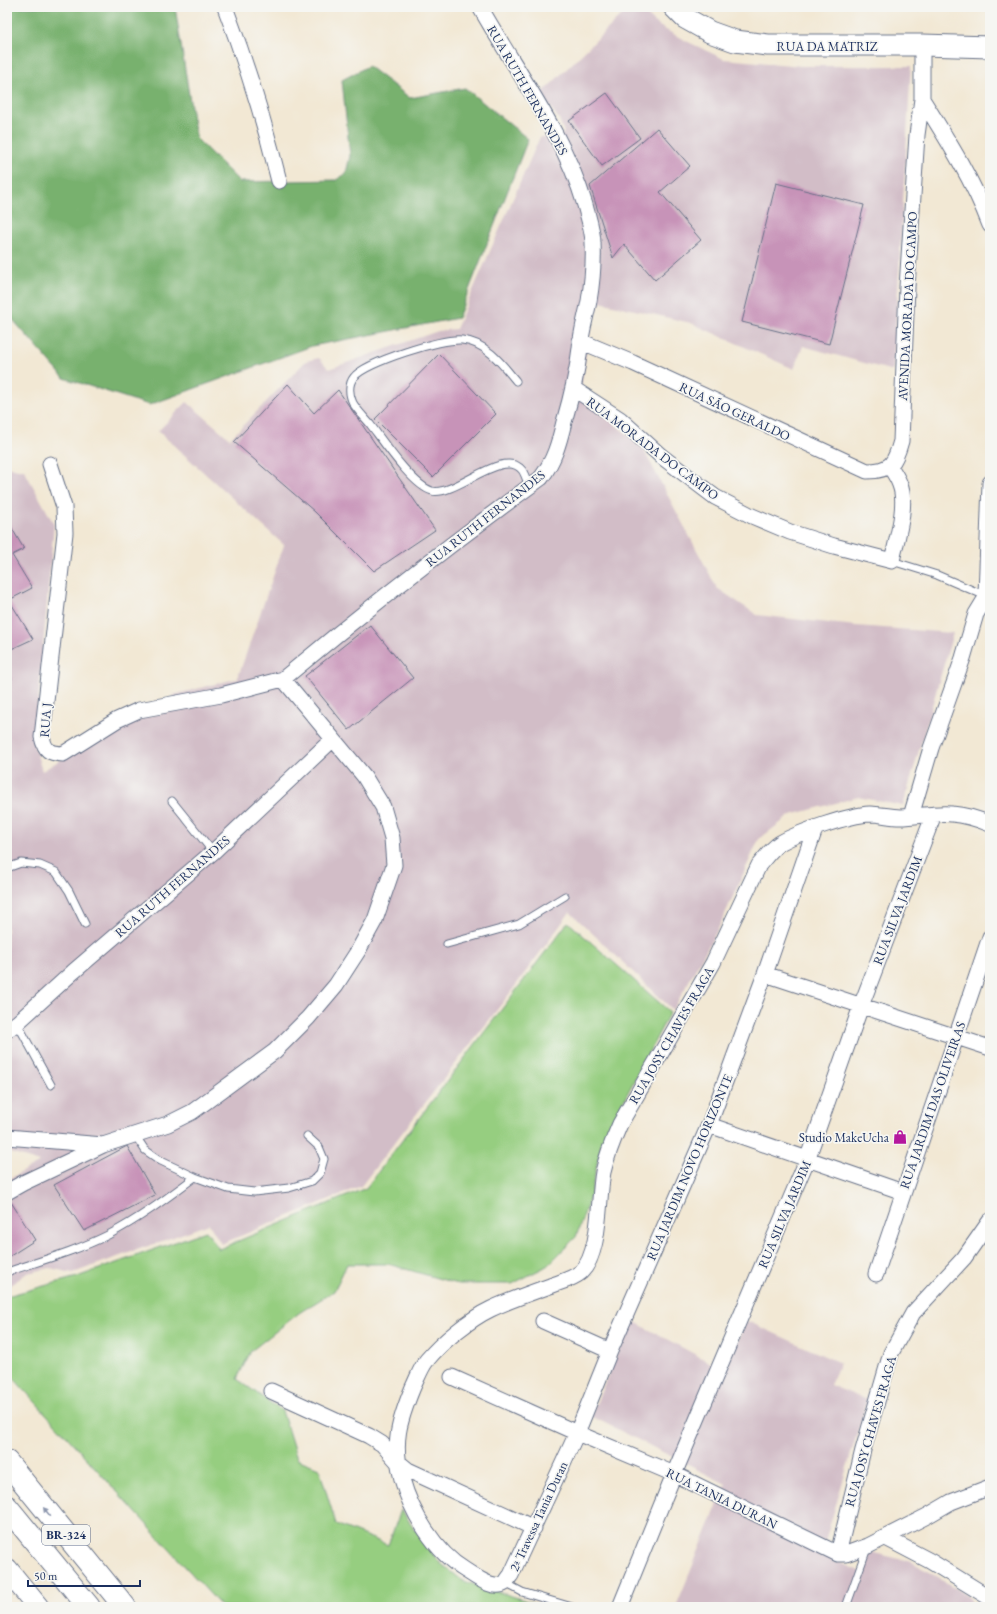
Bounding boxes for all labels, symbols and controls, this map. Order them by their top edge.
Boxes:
street label: RUA RUTH FERNANDES [483,22,572,158]
street label: RUA DA MATRIZ [776,38,878,55]
street label: AVENIDA MORADA DO CAMPO [894,211,921,402]
street label: RUA SÃO GERALDO [677,378,793,445]
street label: RUA MORADA DO CAMPO [583,393,722,504]
street label: RUA RUTH FERNANDES [422,466,549,570]
street label: RUA J [36,702,55,738]
street label: RUA RUTH FERNANDES [111,832,233,941]
street label: RUA SILVA JARDIM [869,853,926,967]
street label: RUA JOSY CHAVES FRAGA [625,963,718,1107]
street label: RUA JARDIM DAS OLIVEIRAS [896,1019,969,1191]
street label: RUA JARDIM NOVO HORIZONTE [642,1072,736,1263]
place label: Studio MakeUcha [799,1129,890,1146]
shop icon: Studio MakeUcha [892,1129,908,1145]
street label: RUA SILVA JARDIM [754,1157,815,1271]
street label: RUA JOSY CHAVES FRAGA [841,1353,900,1509]
street label: 2ª Travessa Tania Duran [505,1458,571,1574]
street label: RUA TANIA DURAN [663,1464,781,1533]
one-way arrow [43,1506,52,1517]
road number: BR-324 [42,1525,90,1545]
scale bar [28,1562,140,1588]
text: 50 m [34,1568,58,1584]

